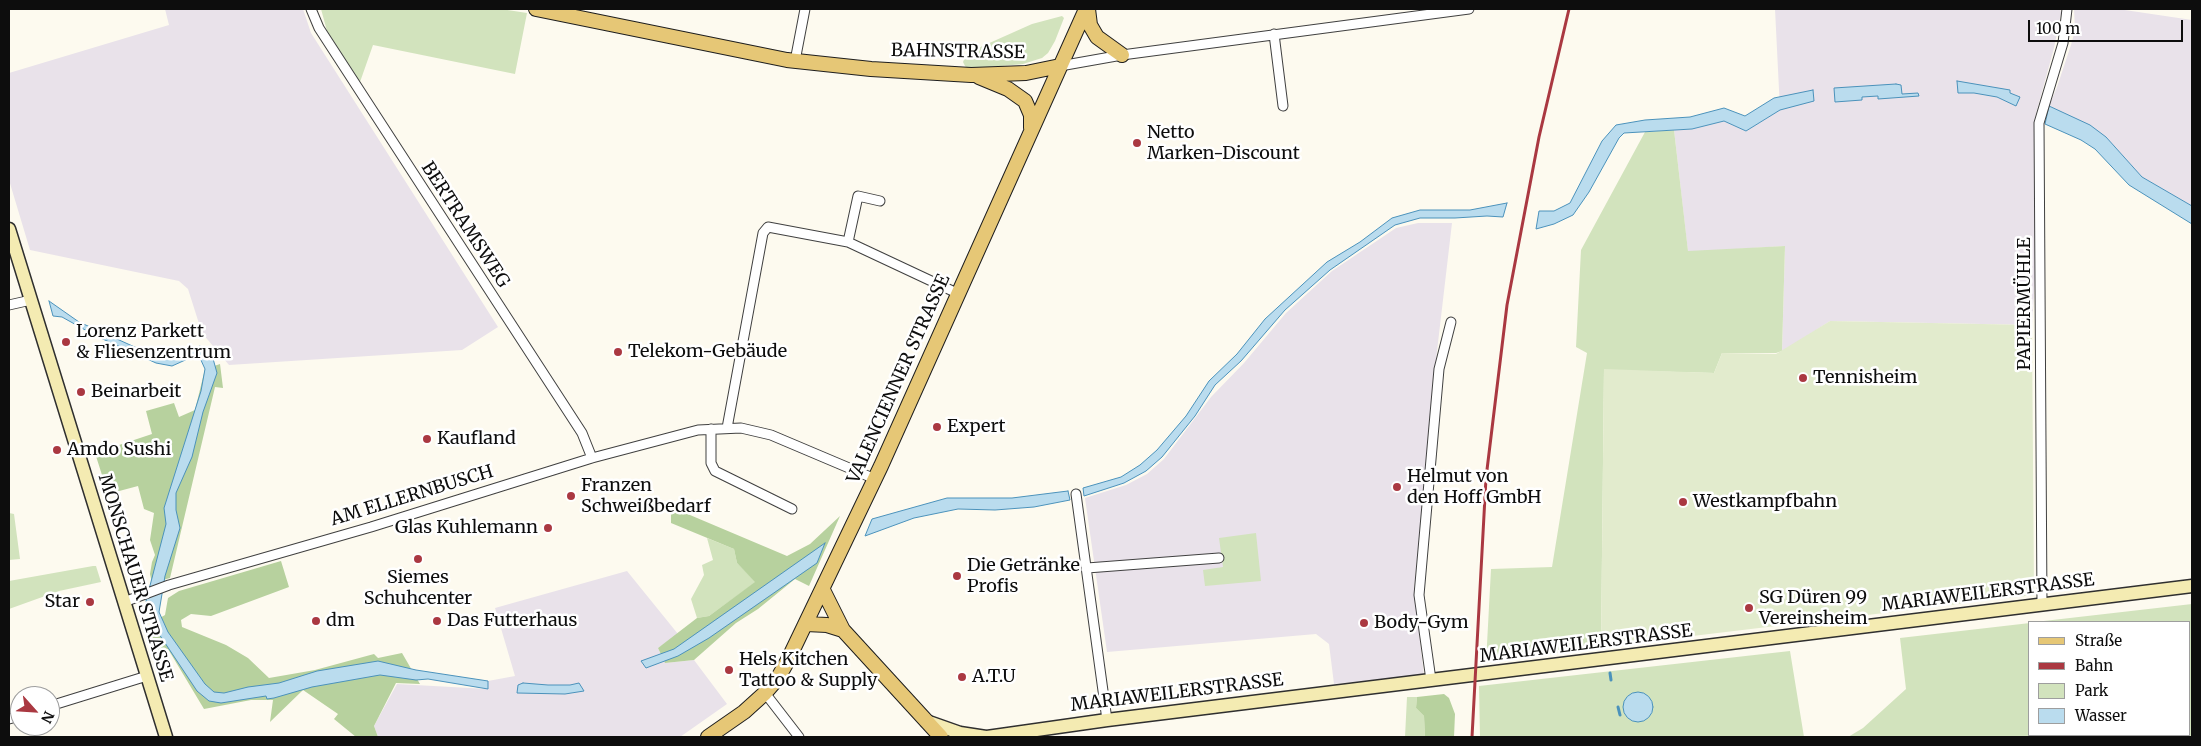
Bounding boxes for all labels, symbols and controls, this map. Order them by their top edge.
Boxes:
scale bar [2031,10,2186,42]
text: 100 m [2036,19,2080,38]
street label: BAHNSTRASSE [891,40,1025,64]
place label: Netto Marken-Discount [1147,122,1300,164]
marker: Netto Marken-Discount [1131,137,1143,149]
street label: BERTRAMSWEG [416,158,514,292]
street label: PAPIERMÜHLE [2014,237,2036,371]
street label: VALENCIENNER STRASSE [843,271,955,487]
place label: Lorenz Parkett & Fliesenzentrum [76,321,231,364]
marker: Lorenz Parkett & Fliesenzentrum [60,336,72,348]
place label: Telekom-Gebäude [628,341,787,363]
marker: Telekom-Gebäude [612,346,624,358]
place label: Tennisheim [1813,367,1917,389]
marker: Tennisheim [1797,372,1809,384]
place label: Beinarbeit [91,381,181,403]
marker: Beinarbeit [75,386,87,398]
place label: Expert [947,416,1006,438]
marker: Expert [931,421,943,433]
place label: Kaufland [437,428,516,450]
marker: Kaufland [421,433,433,445]
place label: Amdo Sushi [67,439,171,461]
marker: Amdo Sushi [51,444,63,456]
street label: AM ELLERNBUSCH [328,461,496,531]
place label: Helmut von den Hoff GmbH [1407,466,1542,508]
street label: MONSCHAUER STRASSE [93,472,177,684]
place label: Franzen Schweißbedarf [581,475,710,518]
marker: Helmut von den Hoff GmbH [1391,481,1403,493]
marker: Franzen Schweißbedarf [565,490,577,502]
place label: Westkampfbahn [1693,491,1837,513]
marker: Westkampfbahn [1677,496,1689,508]
place label: Glas Kuhlemann [395,517,538,539]
marker: Glas Kuhlemann [542,522,554,534]
marker: Siemes Schuhcenter [412,553,424,565]
place label: Die Getränke Profis [967,555,1080,598]
place label: Siemes Schuhcenter [364,567,472,610]
street label: MARIAWEILERSTRASSE [1881,569,2095,617]
marker: Die Getränke Profis [951,570,963,582]
place label: SG Düren 99 Vereinsheim [1759,587,1868,630]
place label: Star [45,591,80,613]
marker: Star [84,596,96,608]
marker: SG Düren 99 Vereinsheim [1743,602,1755,614]
place label: dm [326,610,355,632]
place label: Das Futterhaus [447,610,577,632]
place label: Body-Gym [1374,612,1469,634]
marker: dm [310,615,322,627]
marker: Das Futterhaus [431,615,443,627]
marker: Body-Gym [1358,617,1370,629]
street label: MARIAWEILERSTRASSE [1479,620,1693,668]
legend [2028,621,2191,736]
text: Straße [2075,631,2122,650]
place label: Hels Kitchen Tattoo & Supply [739,649,877,692]
text: Bahn [2075,656,2113,675]
marker: Hels Kitchen Tattoo & Supply [723,664,735,676]
place label: A.T.U [972,666,1015,688]
street label: MARIAWEILERSTRASSE [1070,669,1284,717]
marker: A.T.U [956,671,968,683]
text: Park [2075,681,2108,700]
north arrow [10,686,60,736]
text: Wasser [2075,706,2127,725]
text: N [37,708,58,726]

